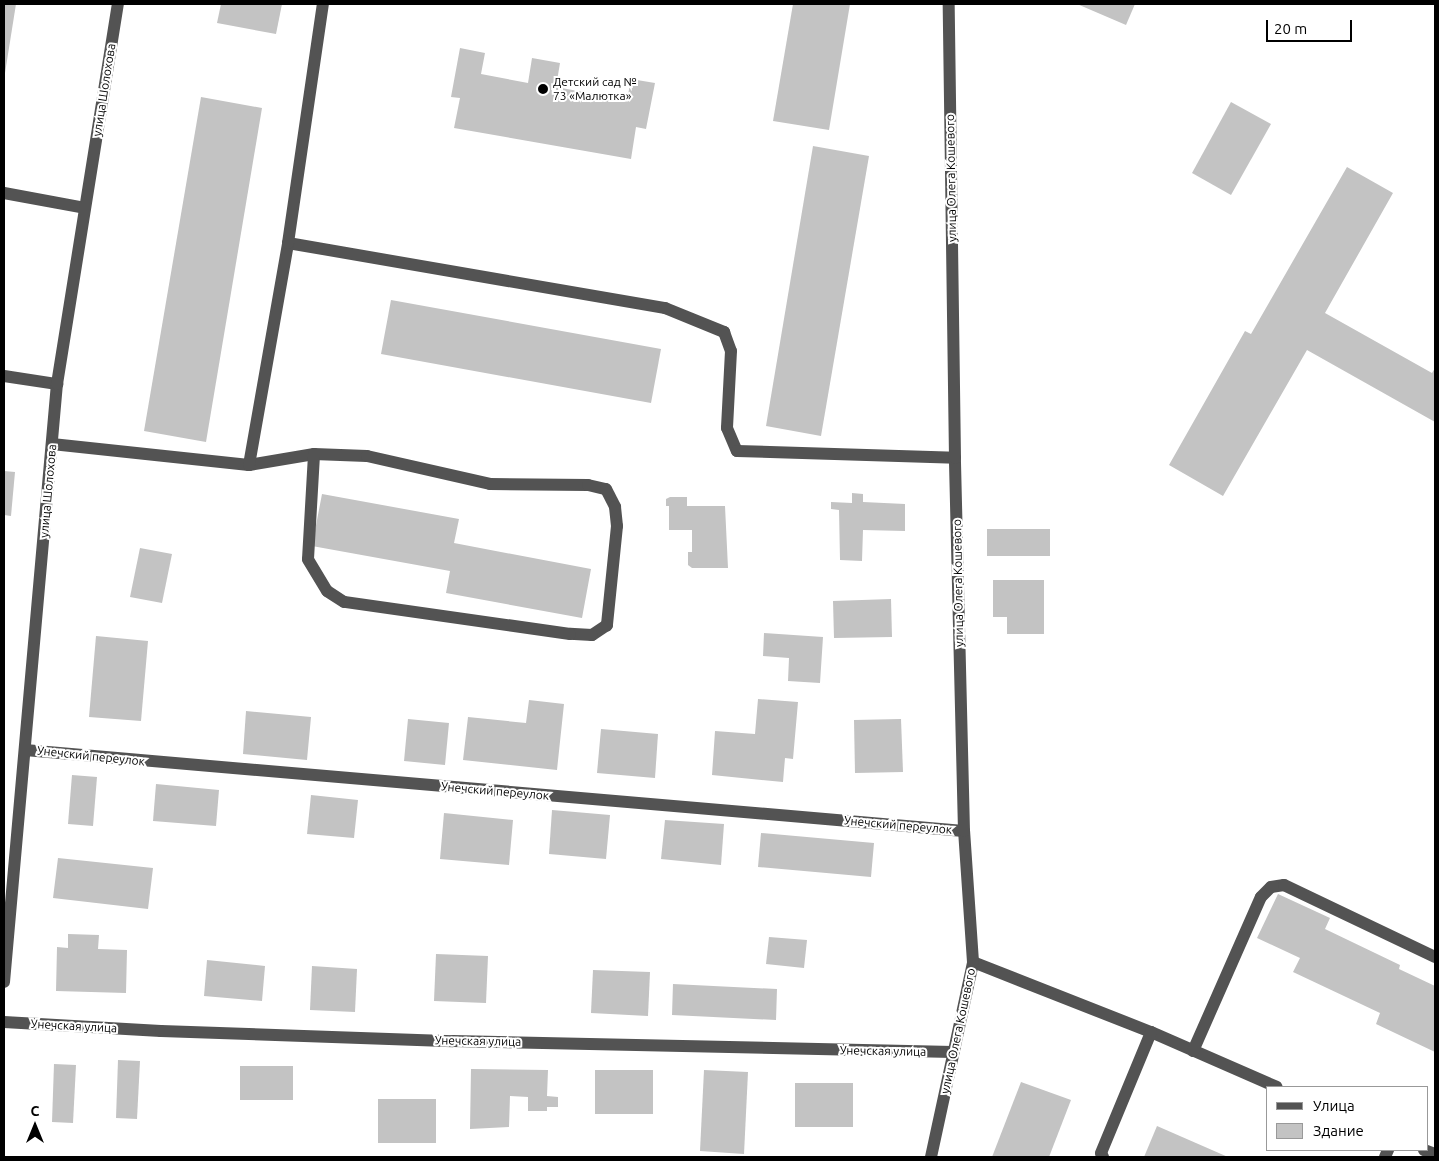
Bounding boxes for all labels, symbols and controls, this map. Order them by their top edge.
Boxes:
scale bar [1269,10,1355,42]
text: 20 m [1274,20,1307,37]
street label: улица Шолохова [90,42,118,138]
place label: Детский сад № 73 «Малютка» [553,75,637,103]
marker: Детский сад № 73 «Малютка» [537,83,549,95]
street label: улица Олега Кошевого [943,114,959,242]
street label: улица Шолохова [37,444,59,538]
street label: улица Олега Кошевого [950,519,966,647]
street label: Унечский переулок [36,743,146,769]
street label: Унечский переулок [440,779,550,803]
street label: Унечский переулок [843,813,953,837]
street label: улица Олега Кошевого [938,967,978,1095]
street label: Унечская улица [30,1017,118,1035]
street label: Унечская улица [435,1033,521,1049]
street label: Унечская улица [840,1043,926,1059]
legend [1266,1086,1429,1151]
text: Улица [1313,1097,1355,1114]
north arrow [10,1101,60,1151]
text: С [31,1103,39,1119]
text: Здание [1313,1122,1364,1139]

